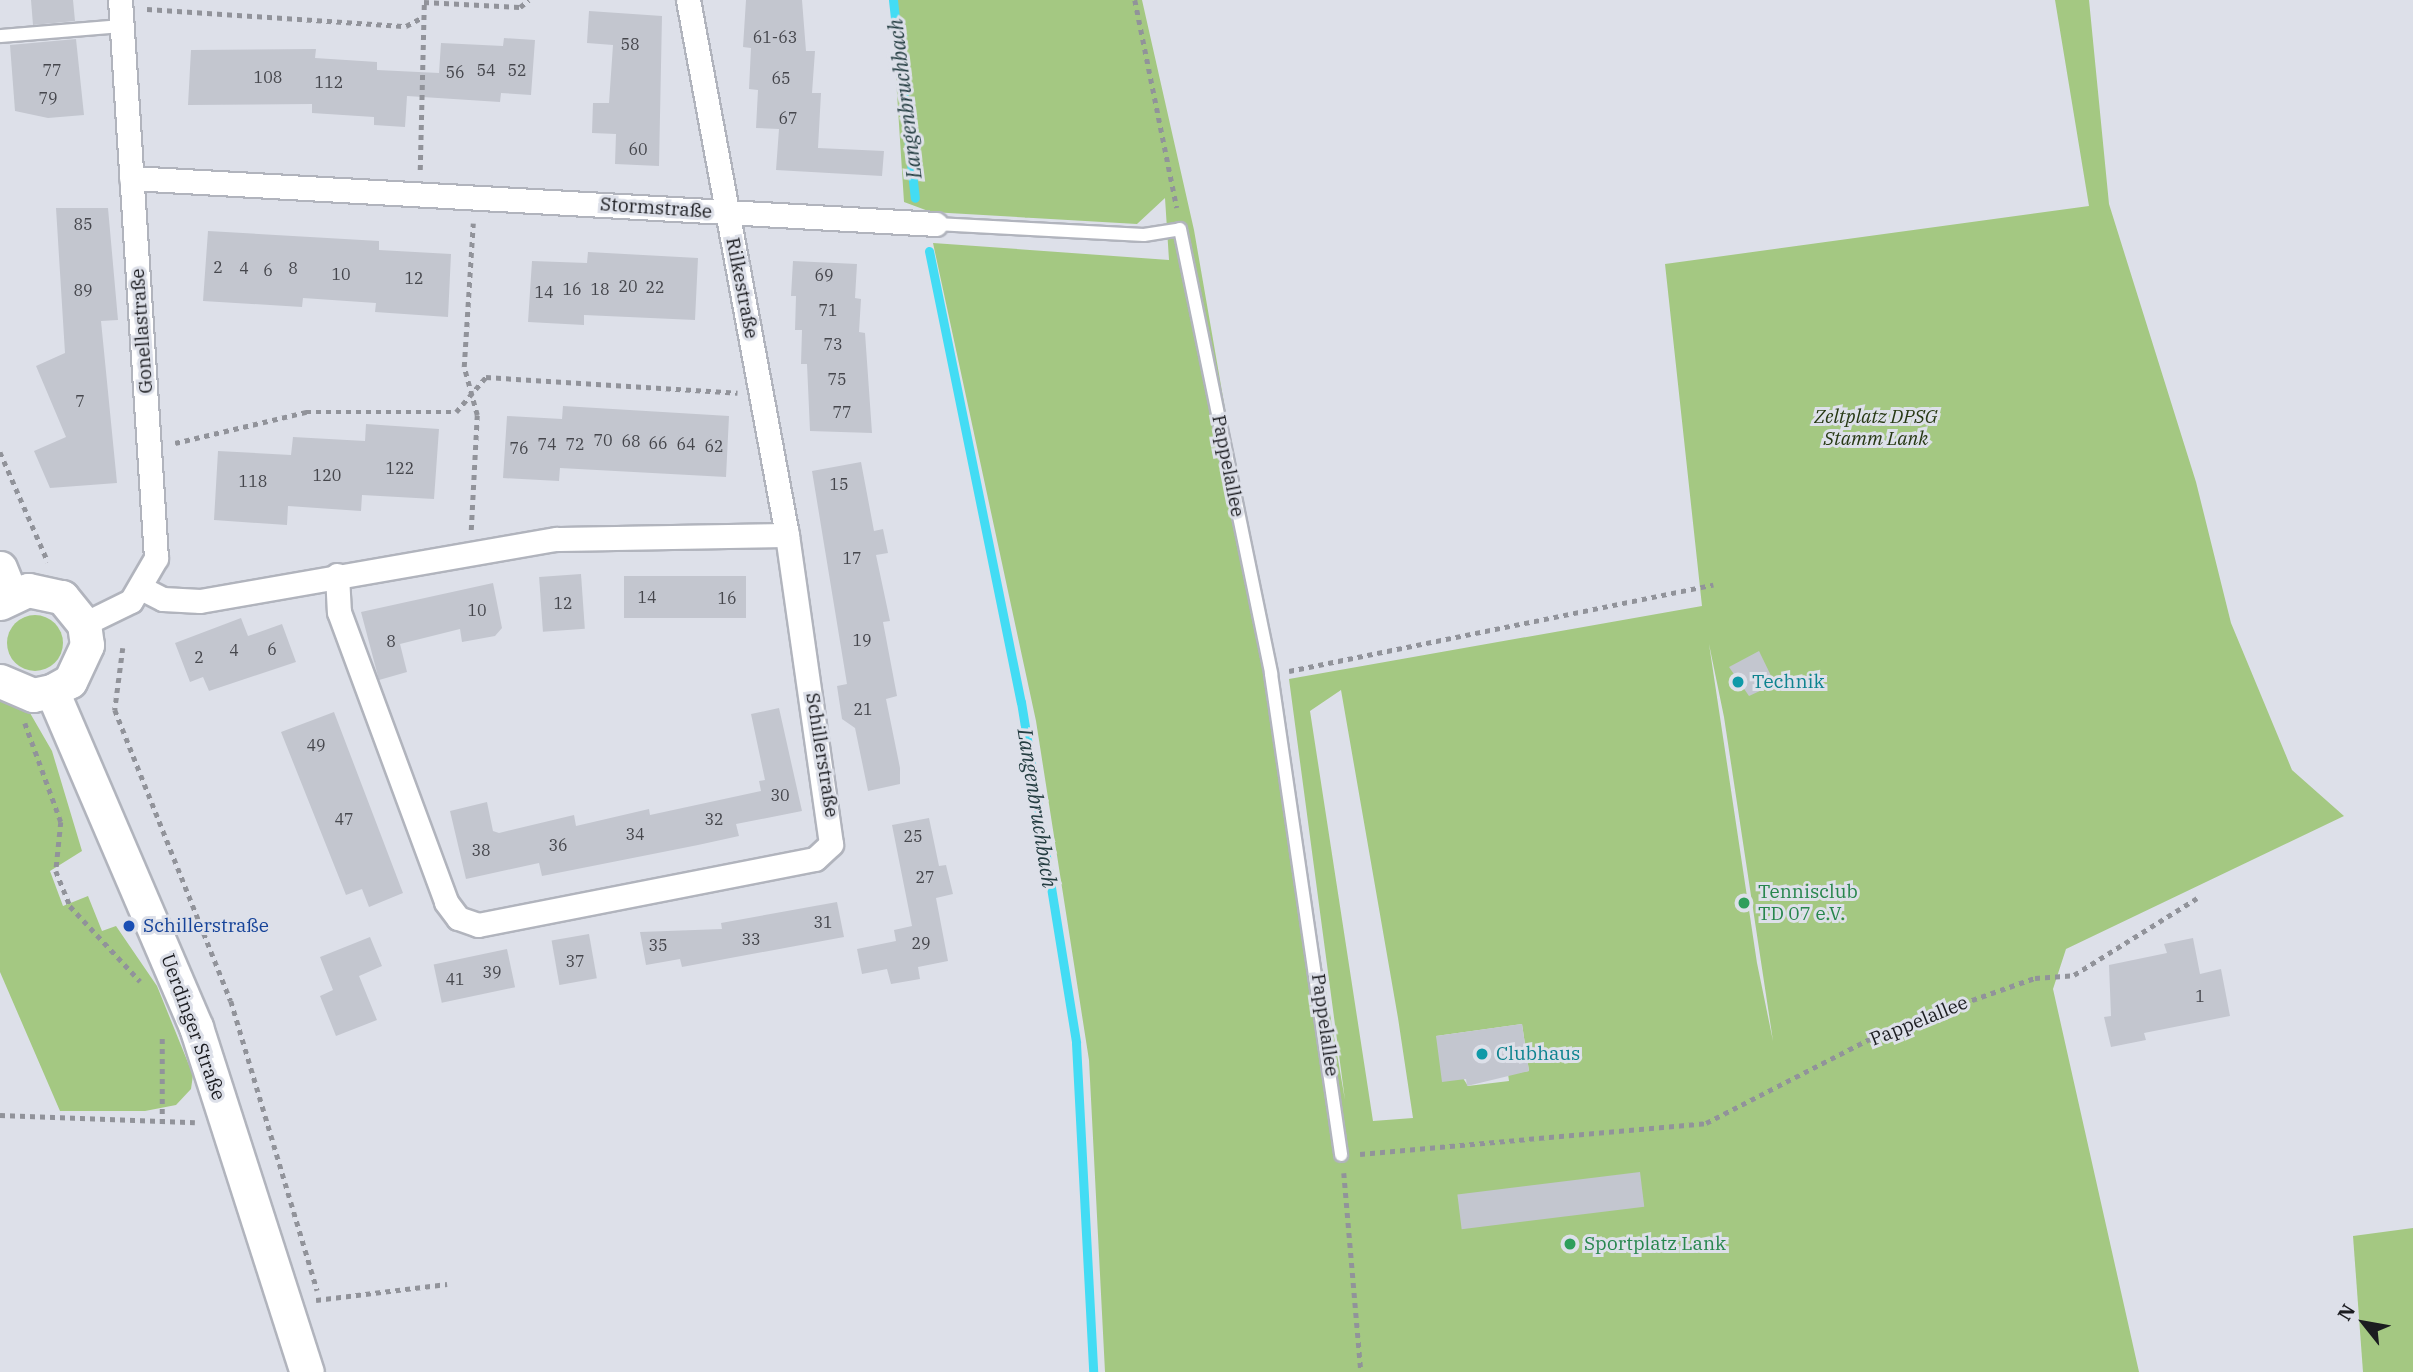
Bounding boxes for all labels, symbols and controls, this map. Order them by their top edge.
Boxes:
water label: Langenbruchbach [882,18,926,180]
house number: 61-63 [753,27,797,47]
house number: 58 [620,34,640,54]
house number: 77 [42,60,62,80]
house number: 54 [476,60,496,80]
house number: 52 [507,60,527,80]
house number: 56 [445,62,465,82]
house number: 108 [254,67,282,87]
house number: 65 [771,68,791,88]
house number: 112 [315,72,343,92]
house number: 79 [38,88,58,108]
house number: 67 [778,108,798,128]
house number: 60 [628,139,648,159]
street label: Stormstraße [599,193,713,223]
house number: 85 [73,214,93,234]
street label: Rilkestraße [721,236,763,340]
house number: 2 [213,257,223,277]
house number: 4 [239,258,249,278]
house number: 8 [288,258,298,278]
house number: 6 [263,260,273,280]
house number: 10 [331,264,351,284]
house number: 69 [814,265,834,285]
street label: Gonellastraße [126,268,158,394]
house number: 12 [404,268,424,288]
house number: 20 [618,276,638,296]
house number: 22 [645,277,665,297]
house number: 16 [562,279,582,299]
house number: 18 [590,279,610,299]
house number: 89 [73,280,93,300]
house number: 14 [534,282,554,302]
house number: 71 [818,300,838,320]
house number: 73 [823,334,843,354]
house number: 75 [827,369,847,389]
house number: 7 [75,391,85,411]
house number: 77 [832,402,852,422]
park label: Zeltplatz DPSG Stamm Lank [1814,406,1938,450]
street label: Pappelallee [1207,413,1249,519]
house number: 70 [593,430,613,450]
house number: 68 [621,431,641,451]
house number: 66 [648,433,668,453]
house number: 74 [537,434,557,454]
house number: 72 [565,434,585,454]
house number: 64 [676,434,696,454]
house number: 62 [704,436,724,456]
house number: 76 [509,438,529,458]
house number: 122 [386,458,414,478]
house number: 120 [313,465,341,485]
house number: 118 [239,471,267,491]
house number: 15 [829,474,849,494]
house number: 17 [842,548,862,568]
house number: 14 [637,587,657,607]
house number: 16 [717,588,737,608]
house number: 12 [553,593,573,613]
house number: 10 [467,600,487,620]
house number: 19 [852,630,872,650]
house number: 8 [386,631,396,651]
house number: 6 [267,639,277,659]
house number: 4 [229,640,239,660]
house number: 2 [194,647,204,667]
place label: Technik [1752,671,1825,693]
marker: Technik [1730,674,1746,690]
street label: Schillerstraße [801,691,843,819]
house number: 21 [853,699,873,719]
water label: Langenbruchbach [1013,727,1063,889]
house number: 49 [306,735,326,755]
house number: 30 [770,785,790,805]
house number: 47 [334,809,354,829]
house number: 32 [704,809,724,829]
house number: 34 [625,824,645,844]
house number: 25 [903,826,923,846]
house number: 36 [548,835,568,855]
house number: 38 [471,840,491,860]
house number: 27 [915,867,935,887]
place label: Tennisclub TD 07 e.V. [1758,881,1858,925]
marker: Tennisclub TD 07 e.V. [1736,895,1752,911]
house number: 31 [813,912,833,932]
place label: Schillerstraße [143,915,269,937]
marker: Schillerstraße [121,918,137,934]
house number: 33 [741,929,761,949]
house number: 29 [911,933,931,953]
house number: 35 [648,935,668,955]
street label: Uerdinger Straße [156,951,230,1103]
house number: 37 [565,951,585,971]
house number: 39 [482,962,502,982]
house number: 41 [445,969,465,989]
street label: Pappelallee [1307,972,1343,1078]
house number: 1 [2195,986,2205,1006]
street label: Pappelallee [1867,991,1971,1051]
place label: Clubhaus [1496,1043,1580,1065]
marker: Clubhaus [1474,1046,1490,1062]
place label: Sportplatz Lank [1584,1233,1726,1255]
marker: Sportplatz Lank [1562,1236,1578,1252]
north arrow [2329,1288,2399,1358]
text: N [2332,1300,2360,1325]

